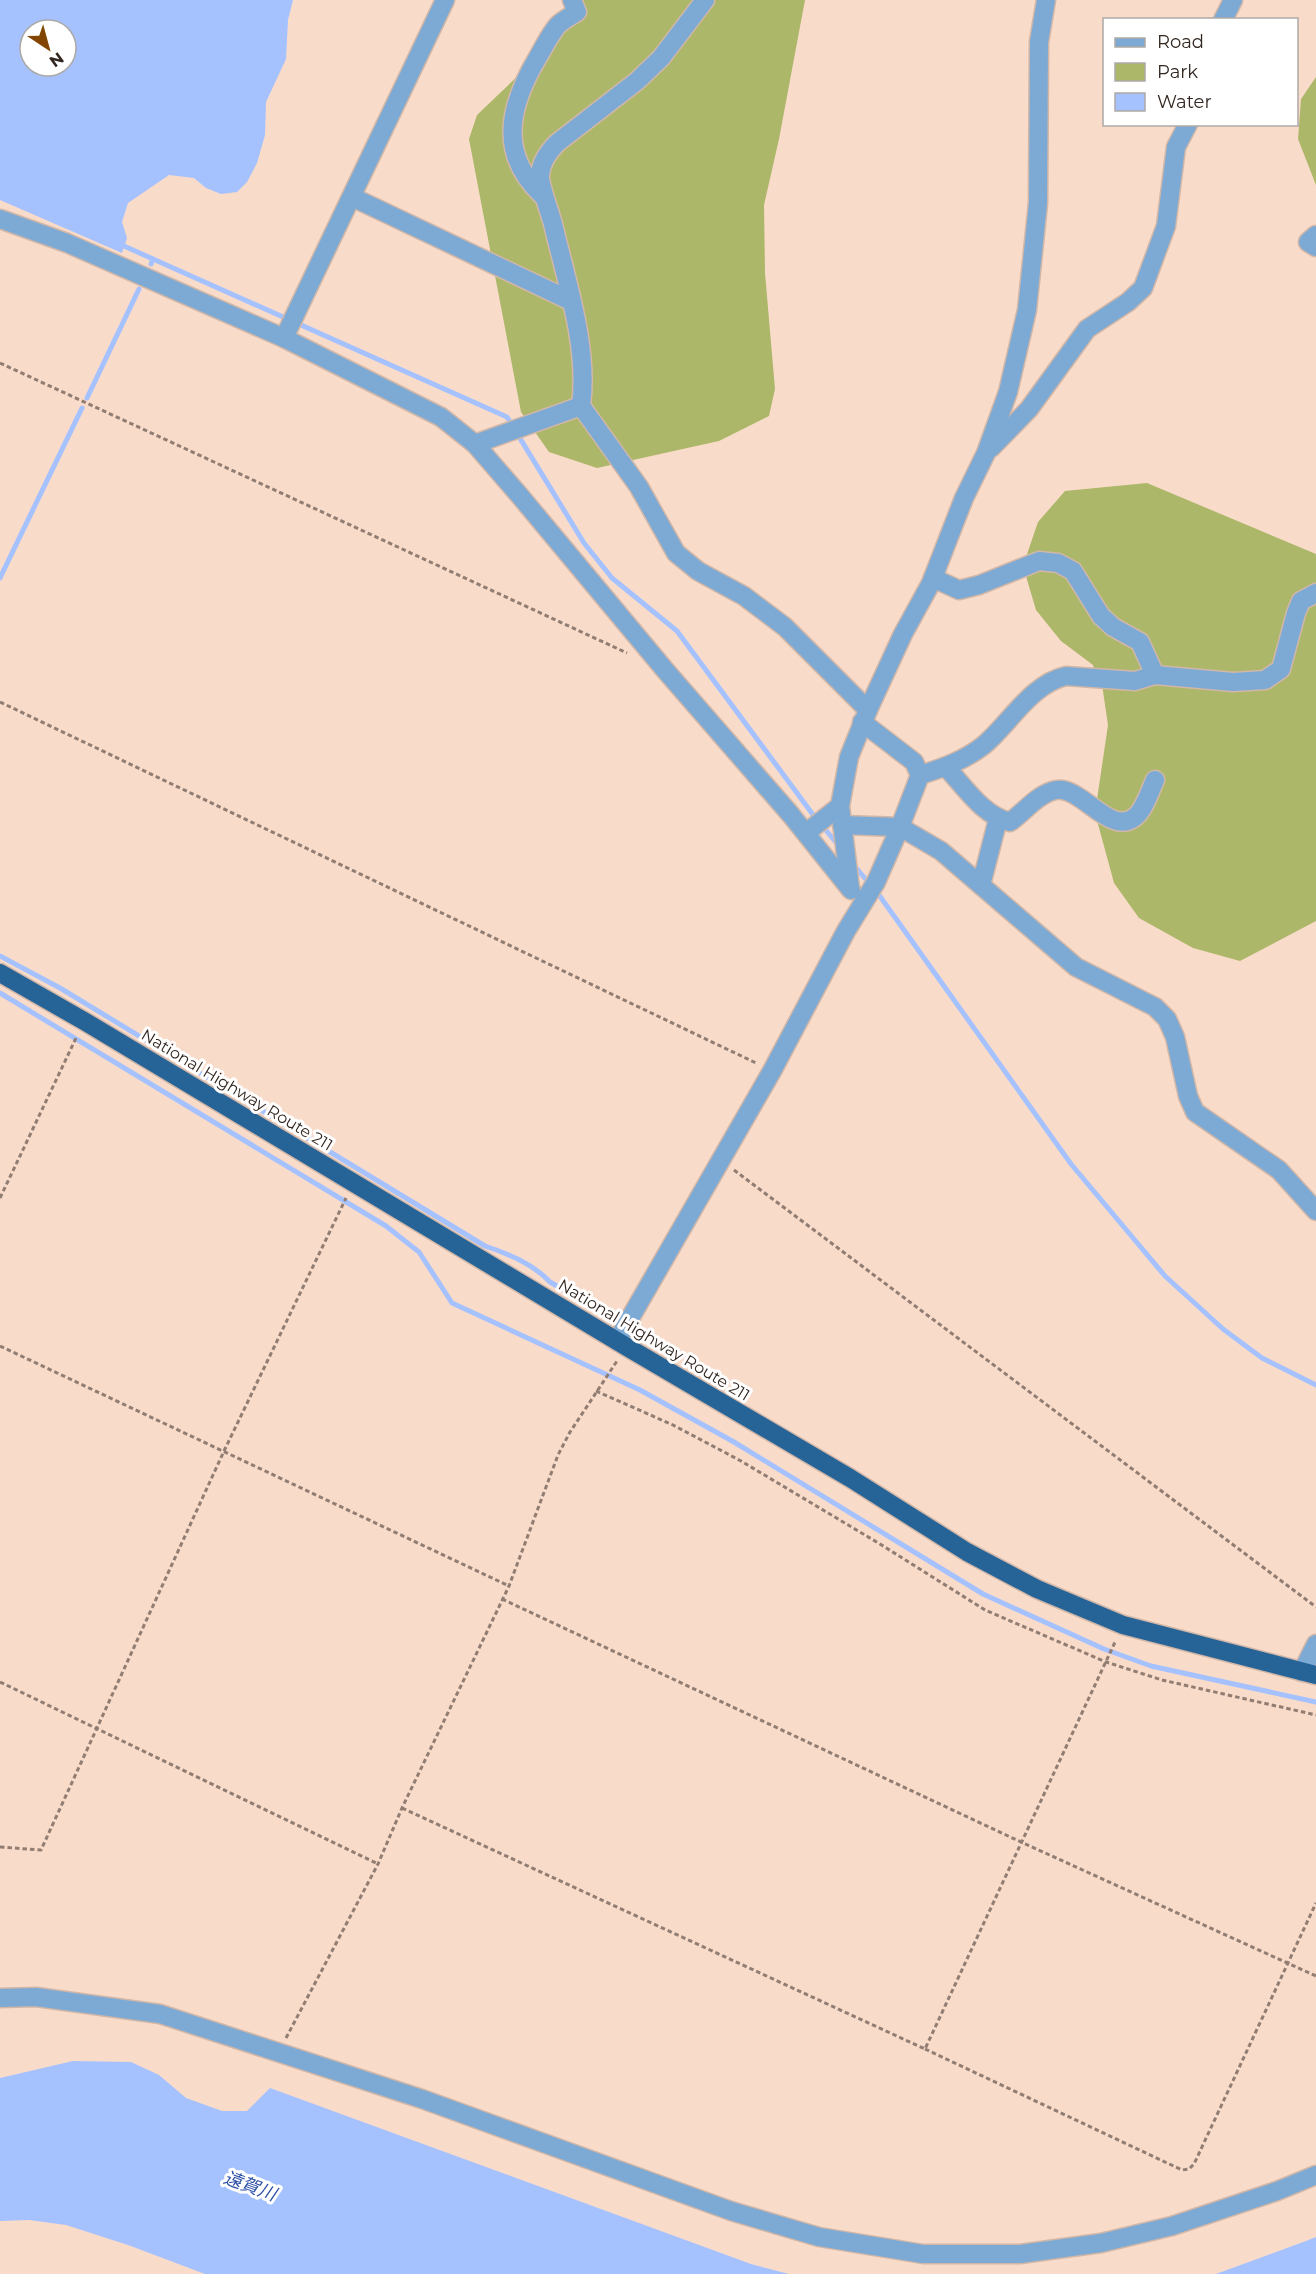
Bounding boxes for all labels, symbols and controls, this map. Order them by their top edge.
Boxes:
north arrow [18,18,78,78]
legend [1103,18,1298,126]
text: Road [1157,31,1204,53]
text: N [46,48,67,71]
text: Park [1157,61,1198,83]
text: Water [1157,91,1212,113]
street label: National Highway Route 211 [138,1025,336,1155]
street label: National Highway Route 211 [555,1275,753,1405]
water label: 遠賀川 [221,2166,281,2206]

